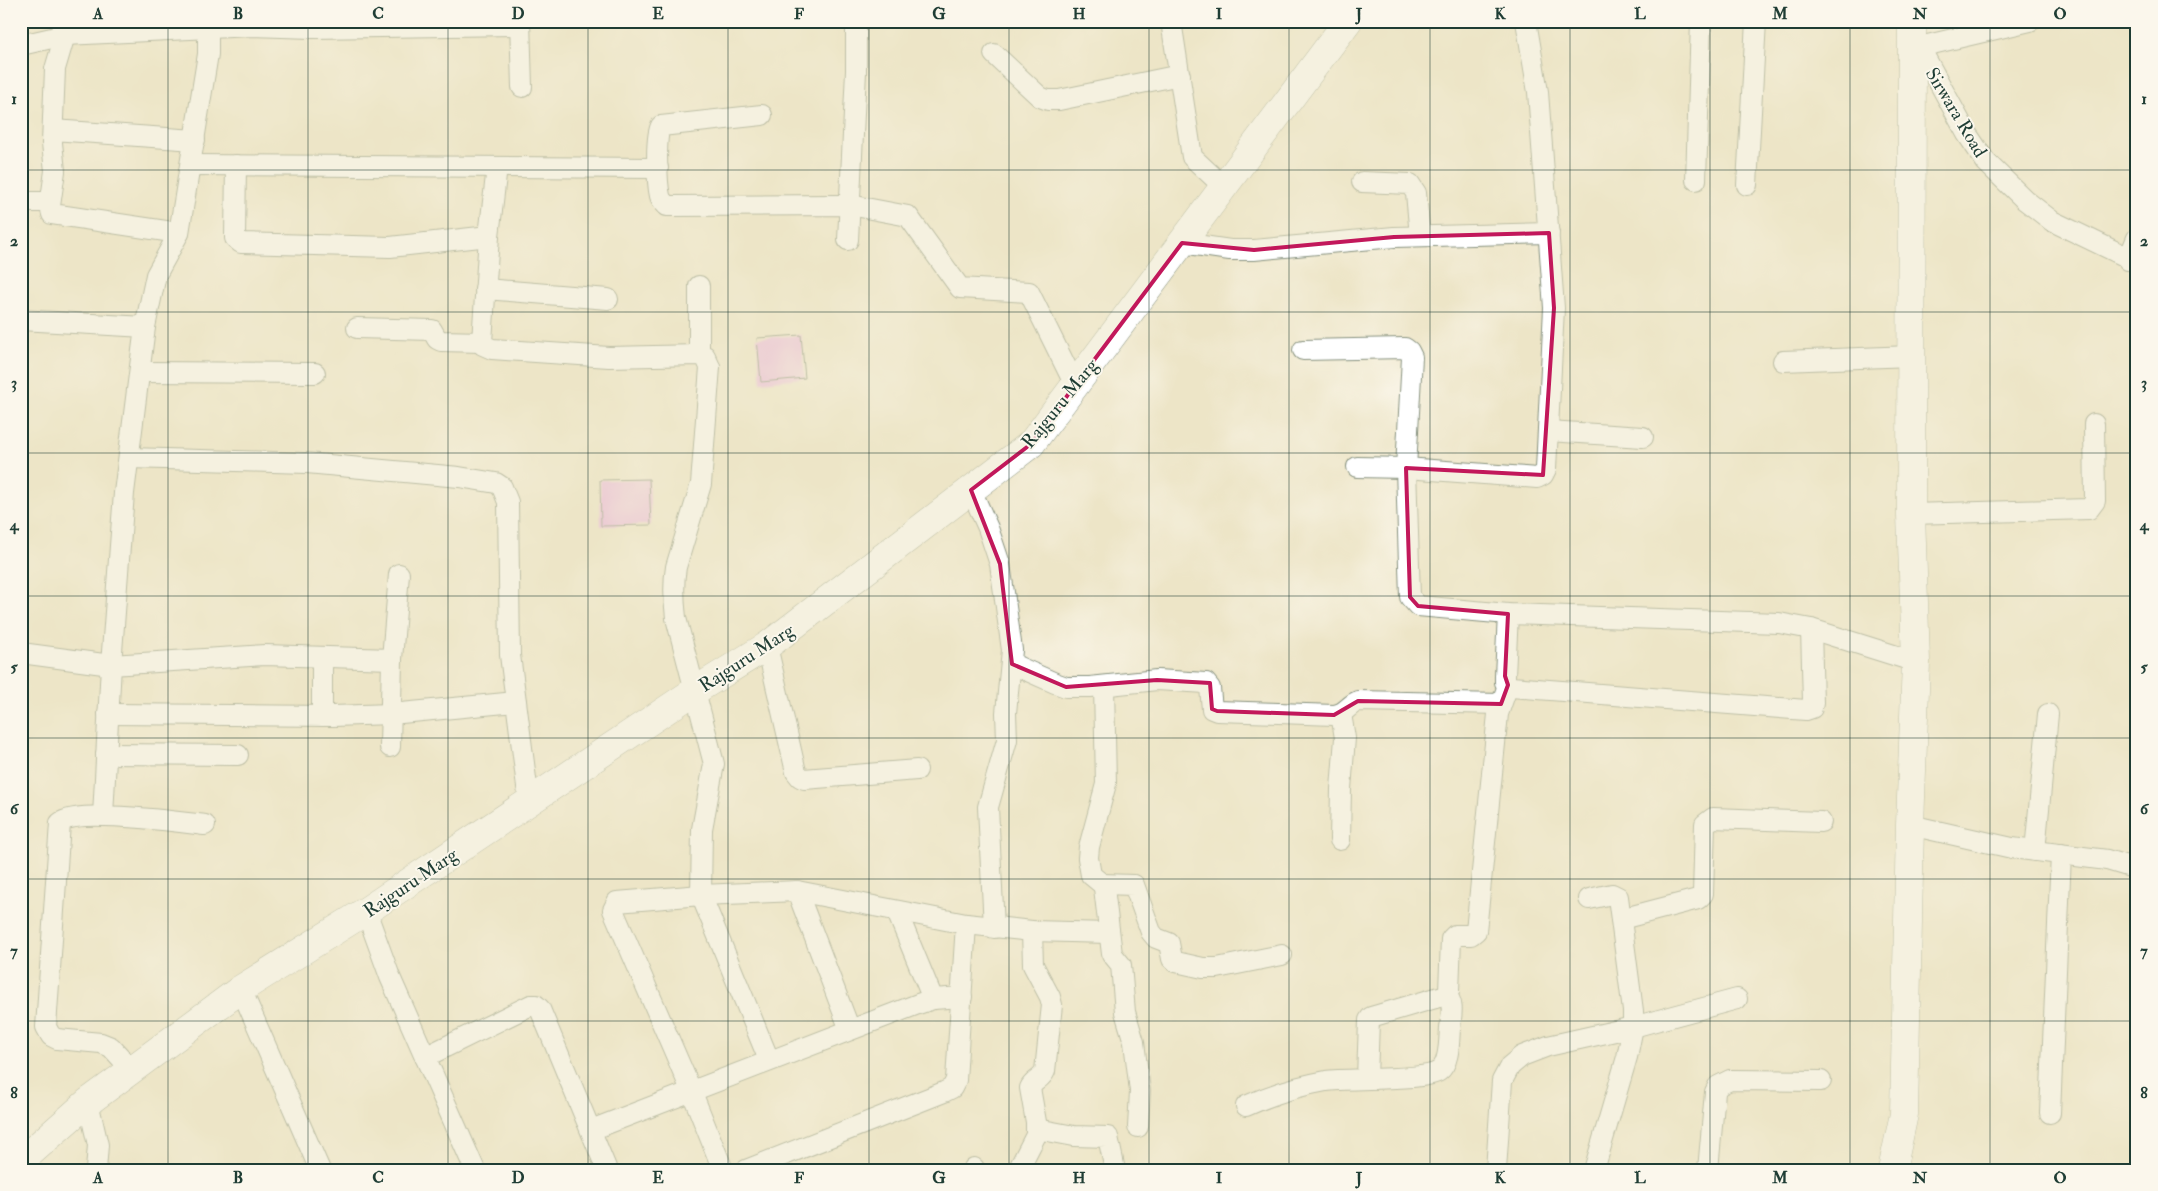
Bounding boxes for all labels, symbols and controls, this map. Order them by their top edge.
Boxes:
text: A [92,4,104,24]
text: B [233,4,243,24]
text: C [372,4,384,24]
text: D [511,4,525,24]
text: E [652,4,664,24]
text: F [794,4,804,24]
text: G [932,4,946,24]
text: H [1072,4,1086,24]
text: I [1216,4,1223,24]
text: J [1355,4,1363,25]
text: K [1494,4,1506,24]
text: L [1634,4,1646,24]
text: M [1771,4,1788,24]
text: N [1912,4,1928,24]
text: O [2053,4,2067,24]
street label: Sirwara Road [1920,63,1993,162]
text: 1 [11,89,17,109]
text: 1 [2141,89,2147,109]
text: 2 [10,231,18,251]
text: 2 [2140,231,2148,251]
street label: Rajguru Marg [1016,353,1104,453]
text: 3 [11,373,17,393]
text: 3 [2141,373,2147,393]
text: 4 [9,515,20,535]
text: 4 [2139,515,2150,535]
street label: Rajguru Marg [695,618,799,697]
text: 5 [10,657,18,677]
text: 5 [2140,657,2148,677]
text: 6 [10,799,20,819]
text: 6 [2140,799,2150,819]
street label: Rajguru Marg [359,842,463,923]
text: 7 [10,941,18,961]
text: 7 [2140,941,2148,961]
text: 8 [10,1083,18,1103]
text: 8 [2140,1083,2148,1103]
text: A [92,1168,104,1188]
text: B [233,1168,243,1188]
text: C [372,1168,384,1188]
text: D [511,1168,525,1188]
text: E [652,1168,664,1188]
text: F [794,1168,804,1188]
text: G [932,1168,946,1188]
text: H [1072,1168,1086,1188]
text: I [1216,1168,1223,1188]
text: J [1355,1168,1363,1189]
text: K [1494,1168,1506,1188]
text: L [1634,1168,1646,1188]
text: M [1771,1168,1788,1188]
text: N [1912,1168,1928,1188]
text: O [2053,1168,2067,1188]

